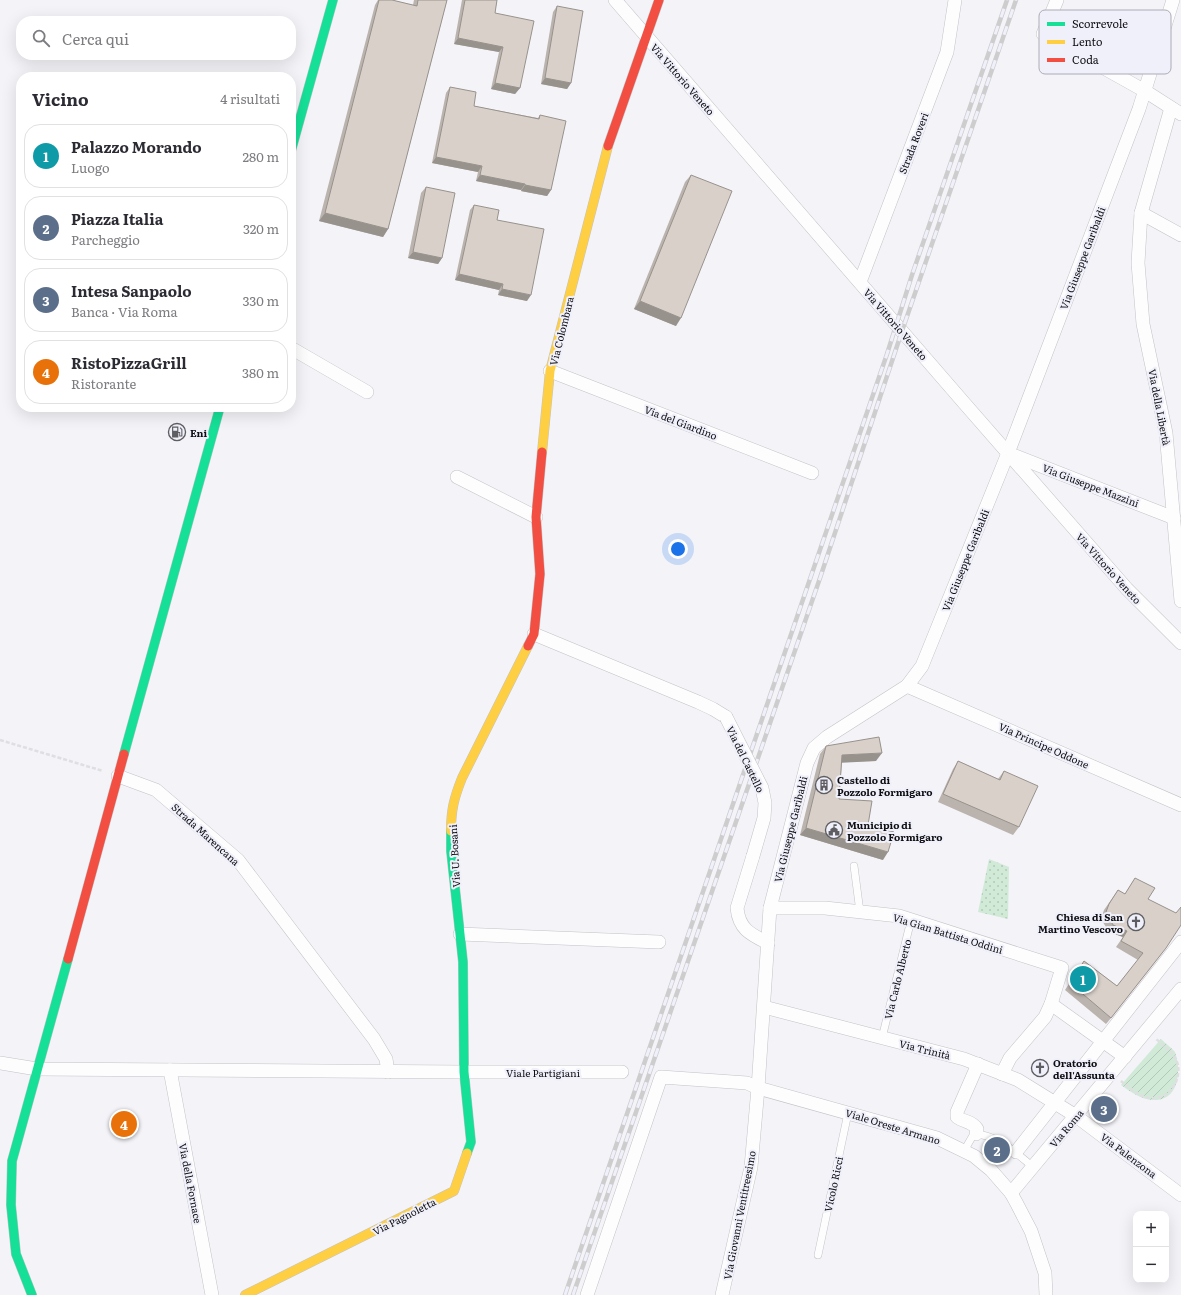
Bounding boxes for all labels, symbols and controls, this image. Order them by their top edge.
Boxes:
legend [1039,10,1171,74]
text: Scorrevole [1072,15,1128,31]
search box [16,16,296,60]
icon: search [30,27,52,49]
text: Cerca qui [62,27,129,50]
text: Lento [1072,33,1102,49]
street label: Via Vittorio Veneto [648,40,719,118]
text: Coda [1072,51,1099,67]
text: Vicino [32,86,89,111]
text: 4 risultati [220,89,280,108]
street label: Strada Roveri [894,109,932,176]
text: Palazzo Morando [71,135,202,158]
text: 1 [43,147,49,166]
text: 280 m [243,147,279,166]
text: Luogo [71,158,110,177]
street label: Via Giuseppe Garibaldi [1055,204,1109,312]
text: Piazza Italia [71,207,163,230]
text: 2 [43,219,49,238]
text: 320 m [243,219,279,238]
text: Parcheggio [71,230,140,249]
text: Intesa Sanpaolo [71,279,192,302]
street label: Via Vittorio Veneto [861,285,932,363]
text: 3 [42,291,50,310]
text: 330 m [243,291,279,310]
street label: Via Colombara [545,294,577,367]
text: Banca · Via Roma [71,302,178,321]
text: RistoPizzaGrill [71,351,187,374]
text: 4 [42,363,50,382]
text: 380 m [242,363,279,382]
street label: Via della Libertà [1145,367,1175,447]
text: Ristorante [71,374,136,393]
street label: Via del Giardino [642,401,720,443]
fuel station icon: Eni [167,422,187,442]
place label: Eni [190,425,208,440]
street label: Via Giuseppe Mazzini [1041,460,1142,511]
street label: Via Giuseppe Garibaldi [938,506,993,613]
street label: Via Vittorio Veneto [1073,529,1145,607]
your location [668,539,688,559]
street label: Via Principe Oddone [996,718,1092,772]
street label: Via del Castello [723,723,769,795]
place label: Castello di Pozzolo Formigaro [837,772,932,799]
street label: Via Giuseppe Garibaldi [770,774,811,884]
building icon: Castello di Pozzolo Formigaro [814,775,834,795]
street label: Strada Marencana [169,799,244,869]
place label: Municipio di Pozzolo Formigaro [847,817,942,844]
public building icon: Municipio di Pozzolo Formigaro [824,820,844,840]
street label: Via U. Bosani [445,823,463,888]
street label: Via Gian Battista Oddini [891,909,1006,957]
place label: Chiesa di San Martino Vescovo [1038,909,1123,936]
church icon: Chiesa di San Martino Vescovo [1126,912,1146,932]
street label: Via Carlo Alberto [880,937,914,1021]
pin: 1 [1070,964,1096,994]
street label: Via Trinità [898,1035,953,1063]
place label: Oratorio dell'Assunta [1053,1055,1115,1082]
church icon: Oratorio dell'Assunta [1030,1058,1050,1078]
street label: Viale Partigiani [506,1065,581,1080]
pin: 3 [1091,1094,1117,1124]
street label: Viale Oreste Armano [844,1104,942,1148]
street label: Via Roma [1046,1105,1087,1150]
pin: 4 [111,1109,137,1139]
street label: Via Palenzona [1098,1129,1161,1182]
pin: 2 [984,1135,1010,1165]
street label: Via della Fornace [176,1142,206,1224]
street label: Via Giovanni Ventitreesimo [719,1149,759,1281]
street label: Vicolo Ricci [820,1154,846,1213]
street label: Via Pagnoletta [370,1193,439,1238]
map controls [1133,1211,1169,1283]
button: + [1133,1211,1169,1247]
button: − [1133,1247,1169,1283]

